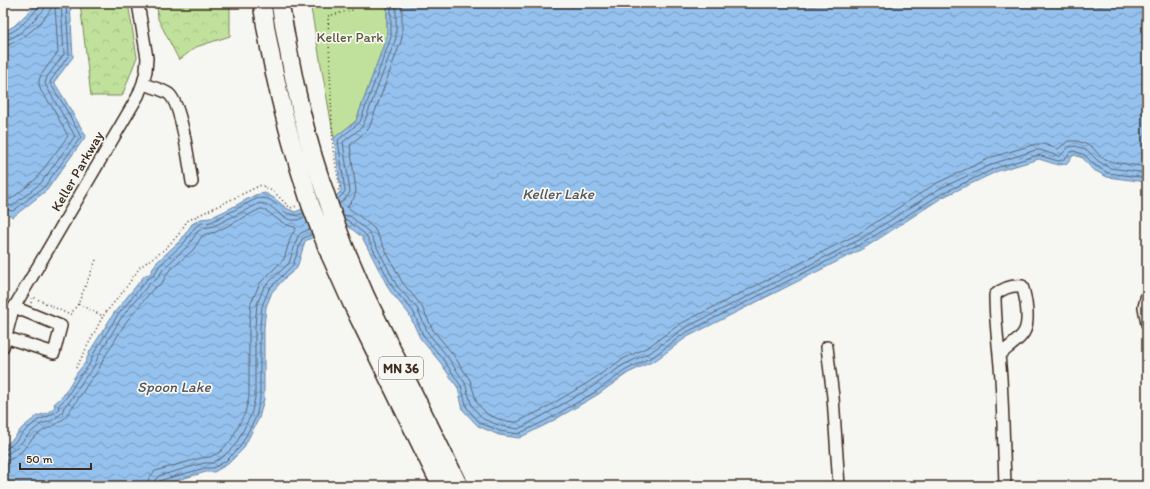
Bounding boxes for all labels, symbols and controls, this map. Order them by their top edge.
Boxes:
park label: Keller Park [317,29,383,46]
street label: Keller Parkway [48,128,108,214]
water label: Keller Lake [522,185,595,203]
road number: MN 36 [379,357,423,379]
water label: Spoon Lake [137,378,211,396]
scale bar [20,445,91,471]
text: 50 m [26,452,52,466]

